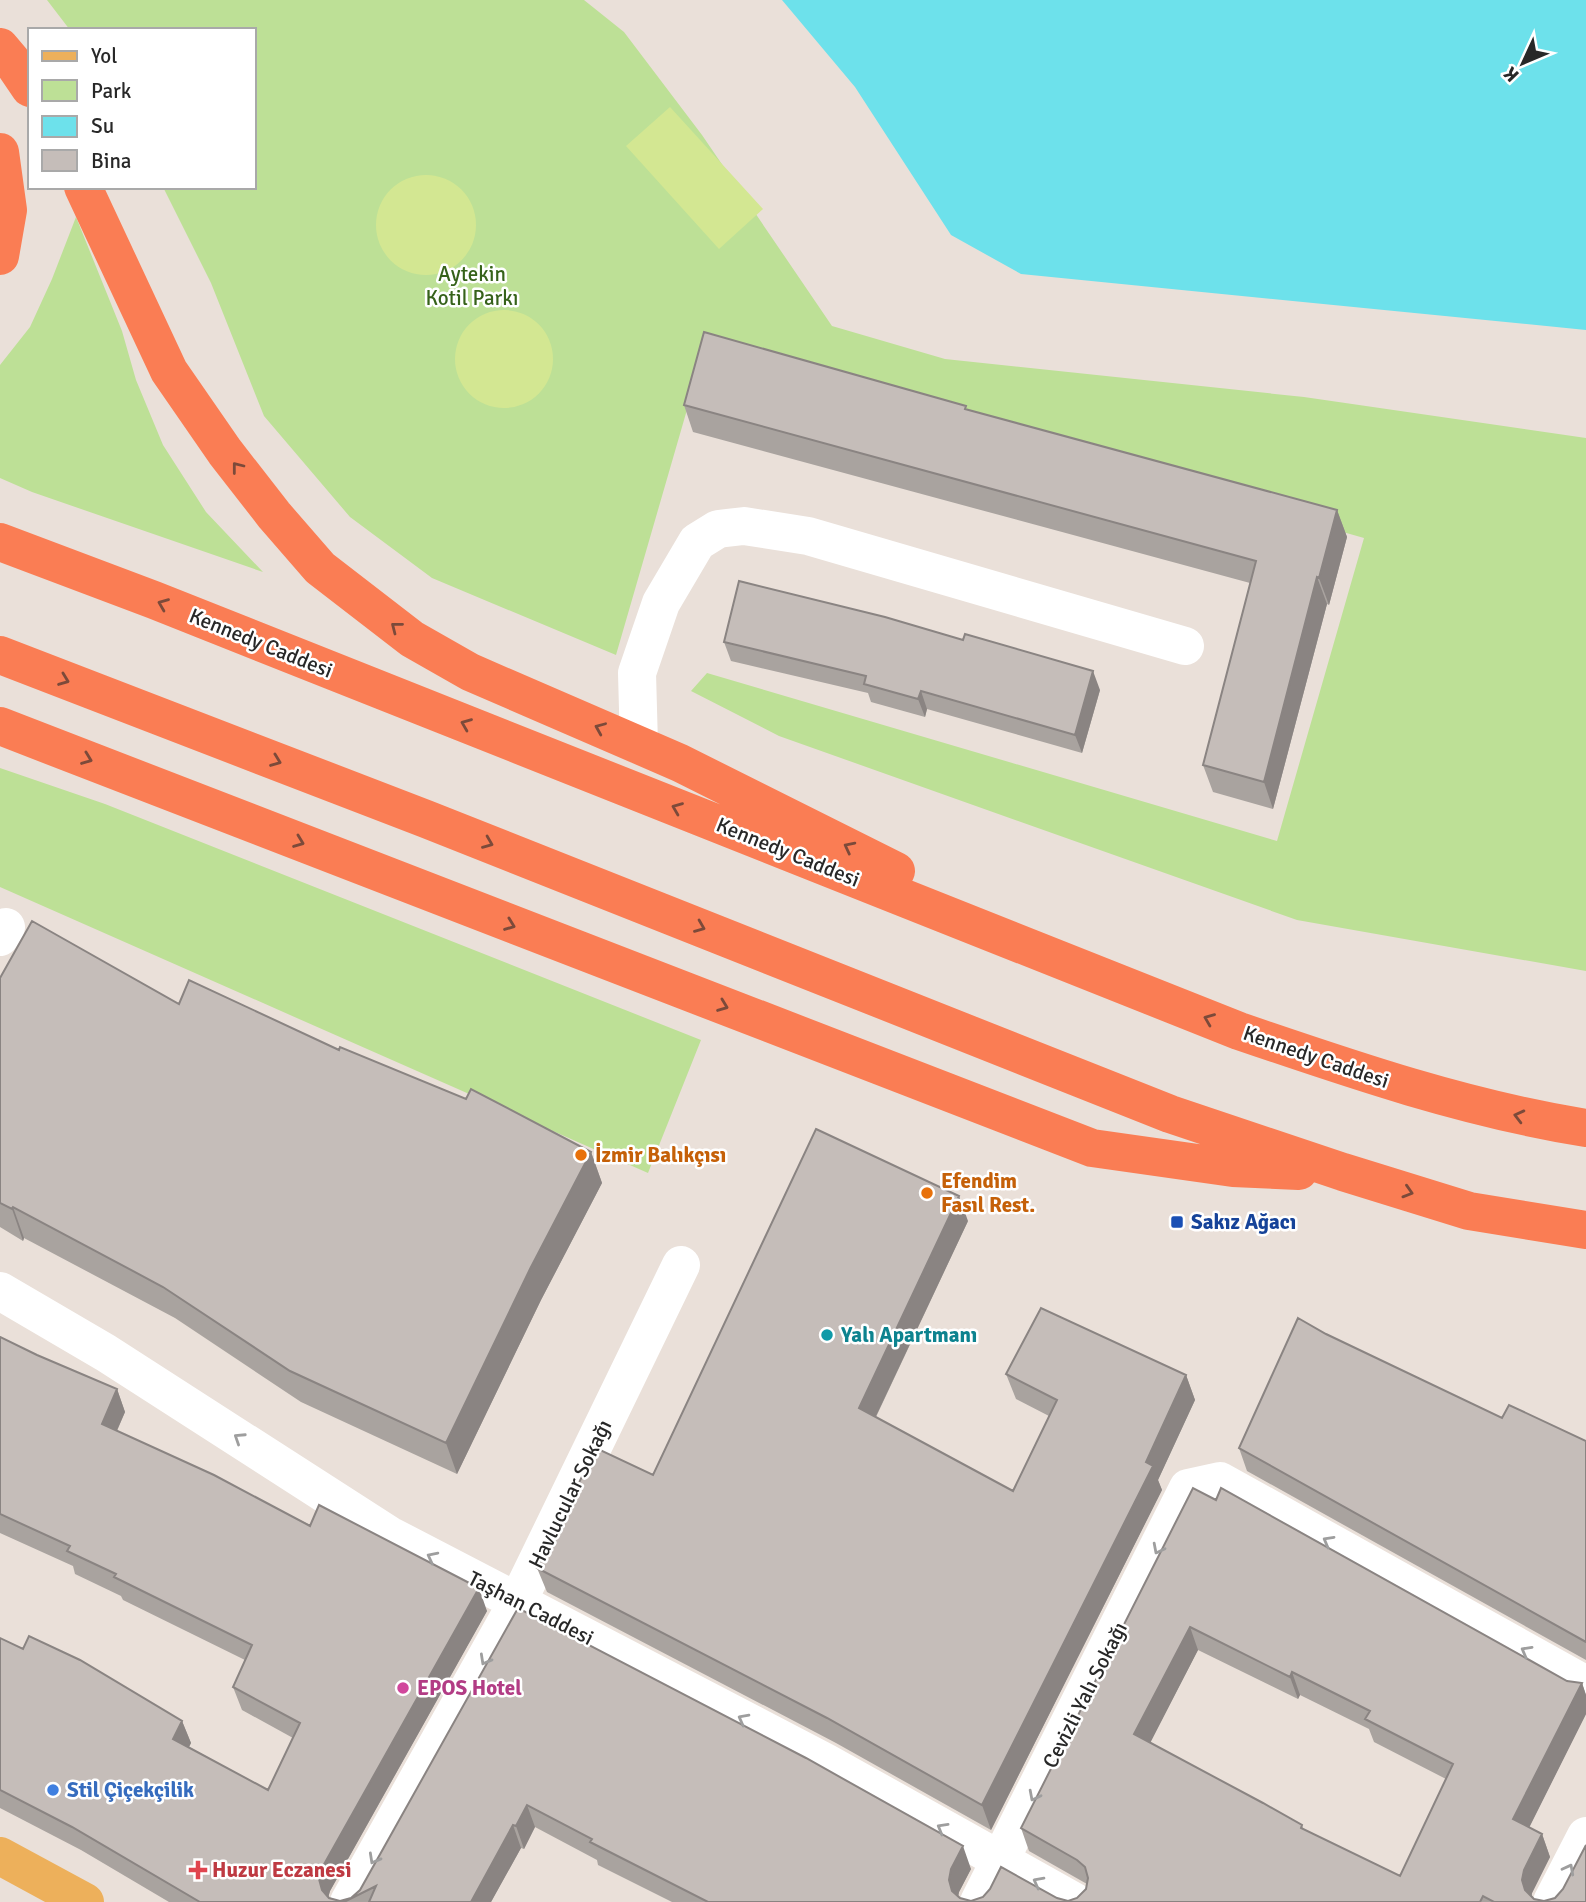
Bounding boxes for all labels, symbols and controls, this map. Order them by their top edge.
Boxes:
legend [28,28,256,189]
north arrow [1488,28,1558,98]
text: Yol [91,43,117,69]
text: K [1499,61,1524,87]
text: Park [91,78,132,104]
text: Su [91,113,114,139]
text: Bina [91,148,132,174]
park label: Aytekin Kotil Parkı [426,261,518,311]
one-way arrow [233,462,246,475]
one-way arrow [158,599,170,613]
street label: Kennedy Caddesi [185,602,337,684]
one-way arrow [392,623,404,636]
one-way arrow [57,671,69,685]
one-way arrow [461,719,473,733]
one-way arrow [594,722,607,736]
one-way arrow [80,751,92,765]
one-way arrow [269,753,282,767]
one-way arrow [672,803,684,817]
street label: Kennedy Caddesi [712,811,864,893]
one-way arrow [292,833,304,847]
one-way arrow [482,835,494,849]
one-way arrow [844,842,856,856]
one-way arrow [504,916,516,930]
one-way arrow [693,919,705,933]
one-way arrow [716,998,728,1012]
one-way arrow [1203,1013,1216,1027]
street label: Kennedy Caddesi [1240,1020,1392,1094]
one-way arrow [1513,1109,1525,1124]
place label: İzmir Balıkçısı [595,1142,726,1168]
marker: İzmir Balıkçısı [573,1147,589,1163]
place label: Efendim Fasıl Rest. [941,1168,1035,1218]
one-way arrow [1402,1184,1414,1199]
marker: Efendim Fasıl Rest. [919,1185,935,1201]
place label: Sakız Ağacı [1191,1209,1296,1235]
marker: Sakız Ağacı [1169,1214,1185,1230]
place label: Yalı Apartmanı [840,1322,977,1348]
marker: Yalı Apartmanı [819,1327,835,1343]
street label: Havlucular Sokağı [523,1415,617,1573]
one-way arrow [233,1433,246,1446]
one-way arrow [1322,1536,1335,1549]
one-way arrow [1152,1542,1166,1554]
one-way arrow [427,1552,439,1566]
street label: Taşhan Caddesi [464,1565,598,1651]
street label: Cevizli Yalı Sokağı [1037,1618,1133,1772]
one-way arrow [1521,1646,1534,1659]
one-way arrow [480,1653,493,1666]
place label: EPOS Hotel [417,1675,522,1701]
marker: EPOS Hotel [395,1680,411,1696]
one-way arrow [738,1713,750,1727]
place label: Stil Çiçekçilik [67,1777,194,1803]
marker: Stil Çiçekçilik [45,1782,61,1798]
one-way arrow [1029,1789,1043,1801]
one-way arrow [937,1824,950,1837]
one-way arrow [369,1852,382,1864]
place label: Huzur Eczanesi [212,1857,351,1883]
marker: Huzur Eczanesi [190,1862,206,1878]
one-way arrow [1561,1864,1574,1876]
one-way arrow [1033,1877,1045,1890]

